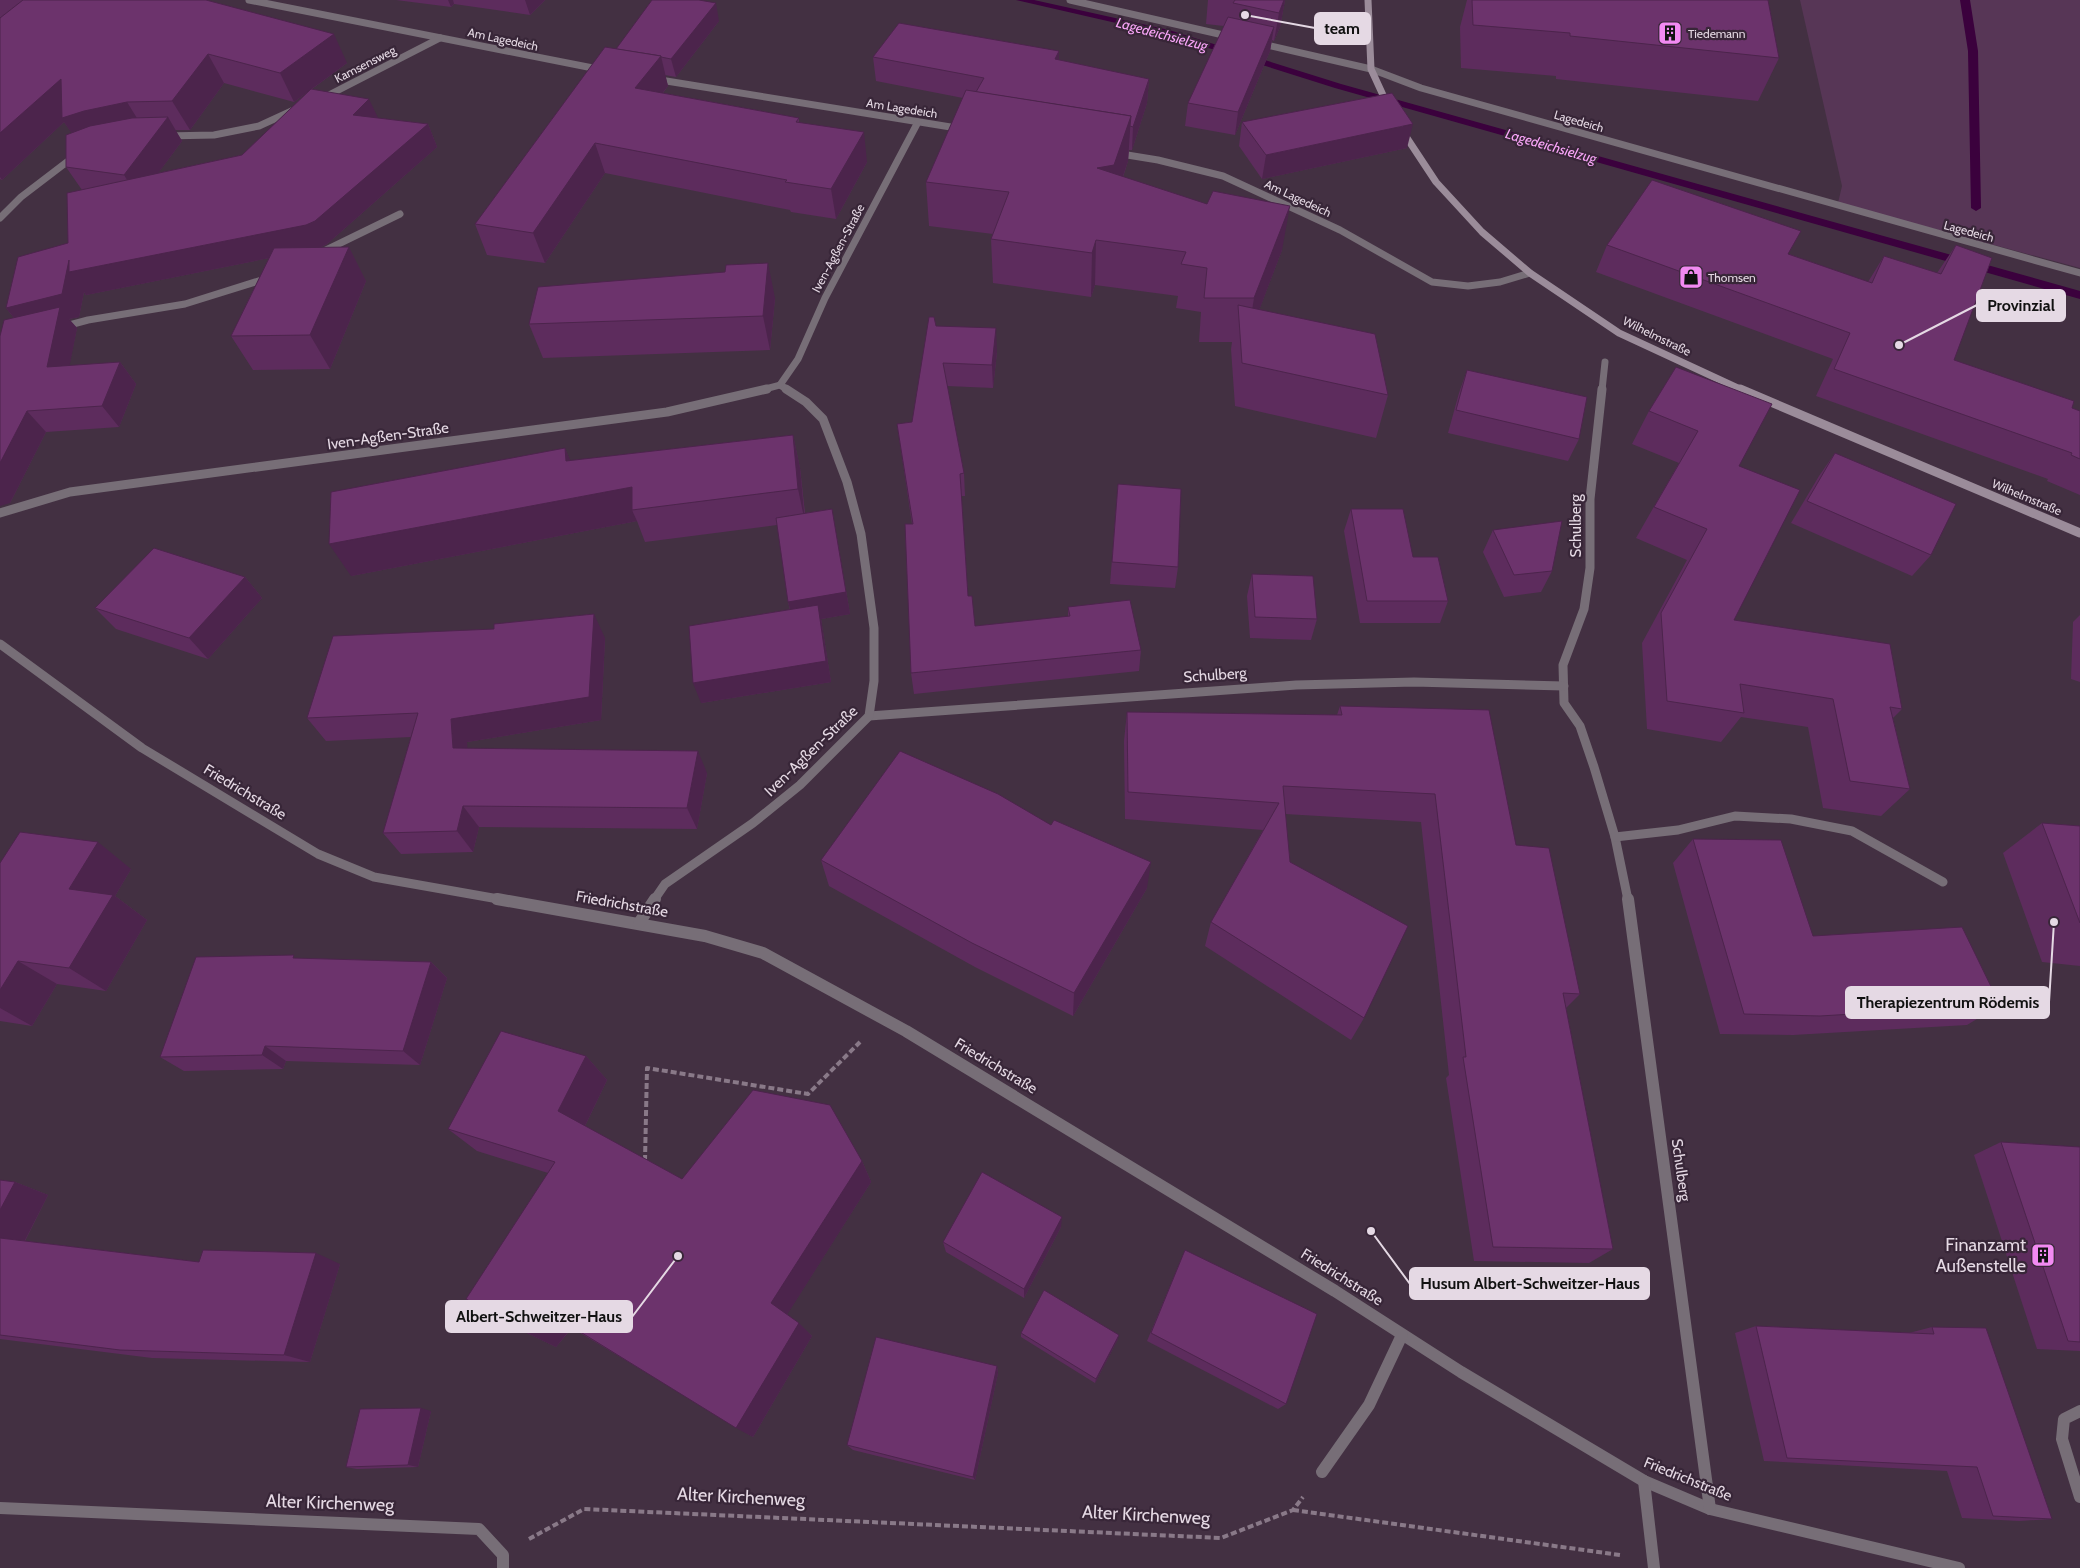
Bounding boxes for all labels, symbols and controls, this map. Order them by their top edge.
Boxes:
water label: Lagedeichsielzug [1114,13,1210,55]
callout: team [1315,13,1370,44]
text: team [1324,19,1360,38]
building icon: Tiedemann [1657,20,1683,46]
street label: Am Lagedeich [466,24,540,54]
place label: Tiedemann [1688,26,1746,41]
street label: Kamsensweg [332,42,399,86]
street label: Am Lagedeich [865,95,939,121]
street label: Lagedeich [1552,107,1606,135]
water label: Lagedeichsielzug [1503,124,1599,168]
street label: Am Lagedeich [1262,176,1334,220]
street label: Iven-Agßen-Straße [808,201,868,295]
street label: Lagedeich [1942,217,1996,245]
shop icon: Thomsen [1678,264,1704,290]
place label: Thomsen [1708,270,1756,285]
callout: Provinzial [1977,290,2065,321]
text: Provinzial [1987,296,2055,315]
street label: Wilhelmstraße [1620,313,1694,359]
street label: Iven-Agßen-Straße [326,419,450,453]
street label: Wilhelmstraße [1990,476,2064,518]
street label: Schulberg [1567,494,1585,558]
street label: Schulberg [1183,664,1248,686]
street label: Iven-Agßen-Straße [761,702,862,800]
street label: Friedrichstraße [200,760,290,824]
street label: Friedrichstraße [574,887,670,921]
callout: Therapiezentrum Rödemis [1846,987,2049,1018]
text: Therapiezentrum Rödemis [1857,993,2039,1012]
street label: Friedrichstraße [951,1034,1041,1098]
street label: Schulberg [1668,1137,1694,1203]
place label: Finanzamt Außenstelle [1936,1234,2026,1277]
building icon: Finanzamt Außenstelle [2030,1242,2056,1268]
street label: Friedrichstraße [1298,1245,1387,1310]
callout: Husum Albert-Schweitzer-Haus [1410,1268,1649,1299]
text: Husum Albert-Schweitzer-Haus [1420,1274,1640,1293]
callout: Albert-Schweitzer-Haus [446,1301,632,1332]
text: Albert-Schweitzer-Haus [456,1307,622,1326]
street label: Friedrichstraße [1641,1453,1735,1505]
street label: Alter Kirchenweg [676,1483,807,1511]
street label: Alter Kirchenweg [266,1490,395,1516]
street label: Alter Kirchenweg [1081,1501,1212,1529]

